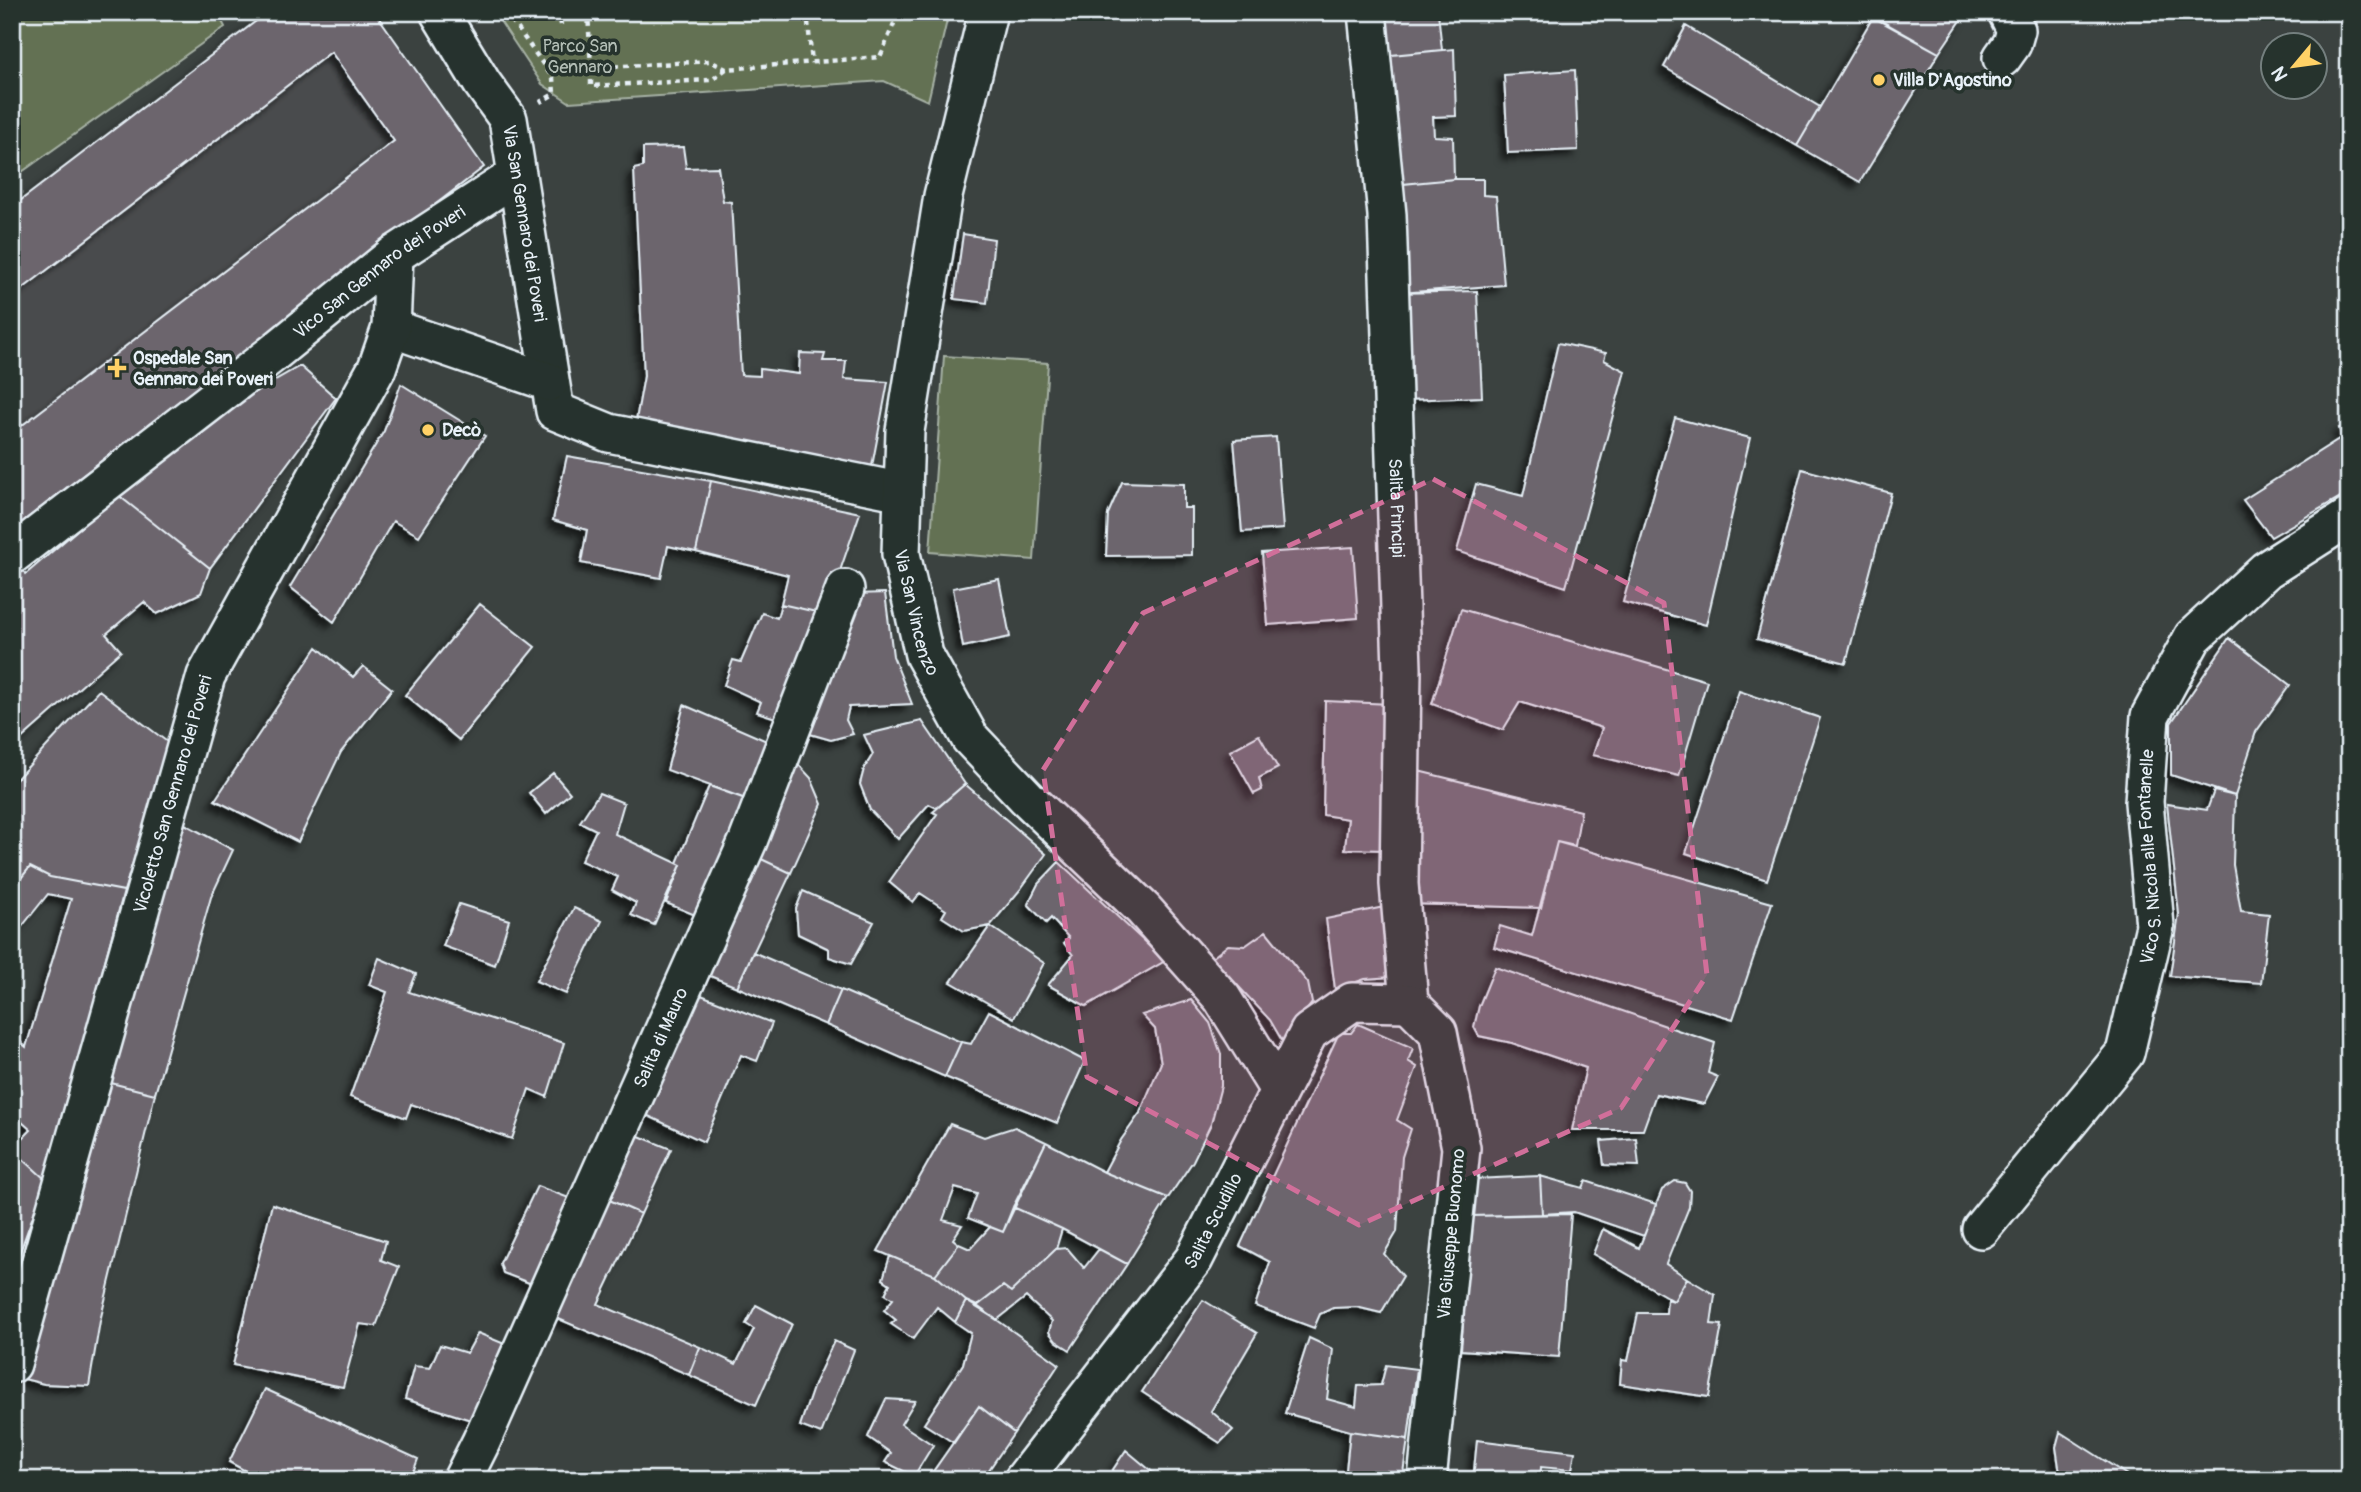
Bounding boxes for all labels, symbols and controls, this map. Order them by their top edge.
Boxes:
north arrow [2260,32,2330,102]
park label: Parco San Gennaro [542,35,618,79]
text: N [2266,62,2294,85]
place label: Villa D'Agostino [1893,69,2012,92]
marker: Villa D'Agostino [1871,72,1887,88]
street label: Via San Gennaro dei Poveri [497,123,551,323]
street label: Vico San Gennaro dei Poveri [289,201,470,344]
place label: Ospedale San Gennaro dei Poveri [133,347,273,391]
marker: Ospedale San Gennaro dei Poveri [107,358,127,378]
place label: Decò [442,419,481,442]
marker: Decò [420,422,436,438]
street label: Salita Principi [1383,458,1409,558]
street label: Via San Vincenzo [888,547,944,680]
street label: Vicoletto San Gennaro dei Poveri [129,673,218,916]
street label: Vico S. Nicola alle Fontanelle [2133,748,2167,967]
street label: Salita di Mauro [629,984,694,1092]
street label: Via Giuseppe Buonomo [1433,1147,1470,1320]
street label: Salita Scudillo [1179,1169,1248,1274]

